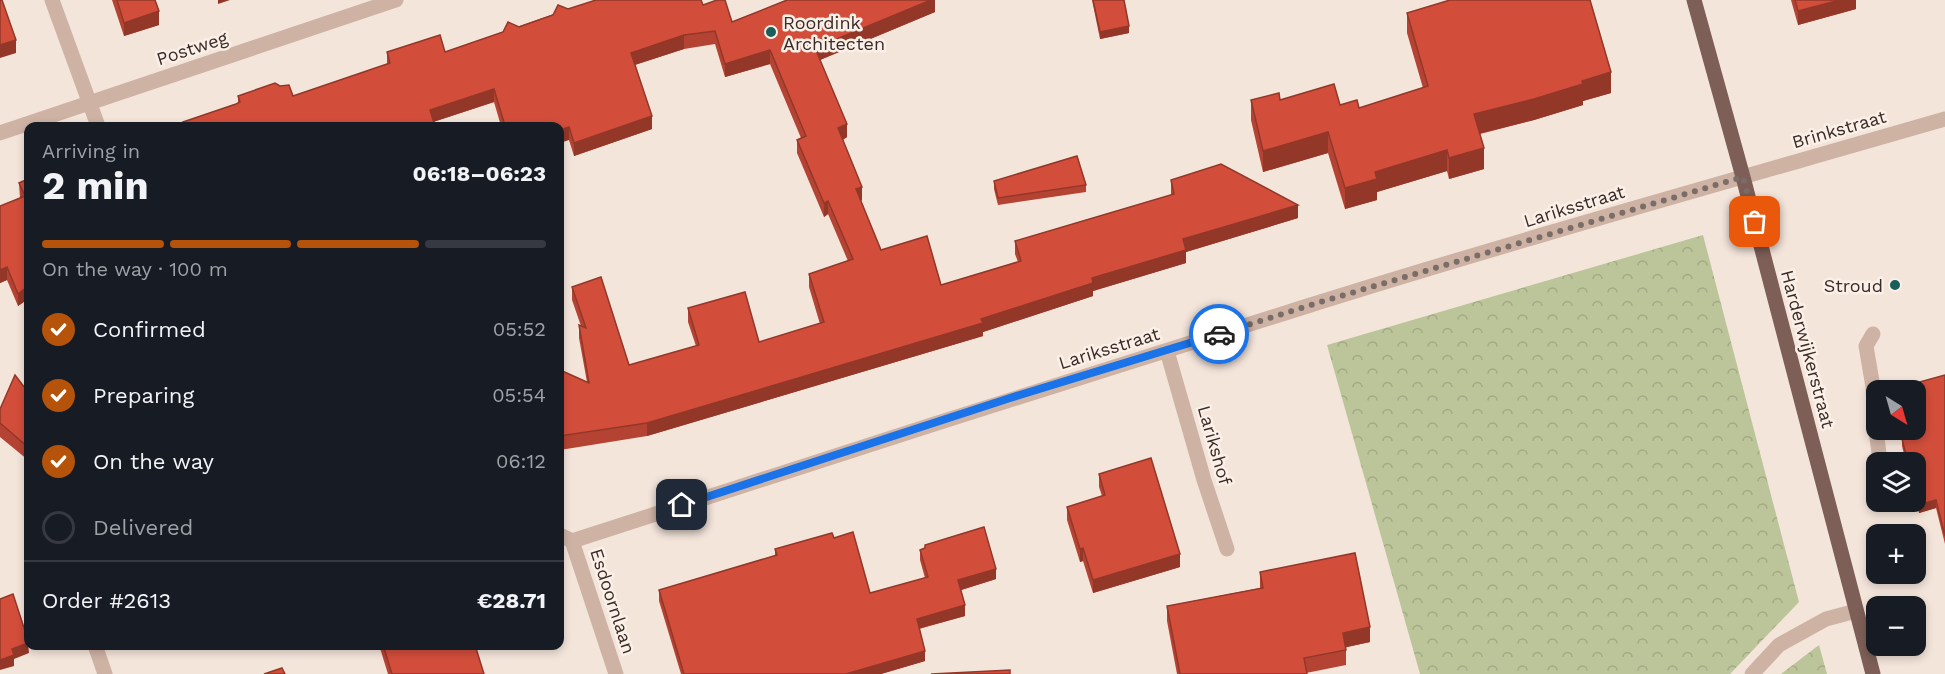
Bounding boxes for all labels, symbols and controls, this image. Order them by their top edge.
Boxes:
place label: Roordink Architecten [783,12,885,54]
marker: Roordink Architecten [764,25,778,39]
street label: Postweg [154,27,231,69]
street label: Brinkstraat [1790,105,1889,152]
text: Arriving in [42,139,140,163]
text: 06:18–06:23 [413,161,546,186]
text: 2 min [42,163,149,208]
street label: Lariksstraat [1521,181,1627,231]
pin [1729,196,1780,247]
icon: bag [1738,205,1771,238]
text: On the way · 100 m [42,257,228,281]
street label: Harderwijkerstraat [1777,268,1839,431]
place label: Stroud [1824,275,1883,296]
marker: Stroud [1888,278,1902,292]
courier [1189,304,1249,364]
icon: check [42,313,75,346]
text: Confirmed [93,317,206,342]
text: 05:52 [493,317,546,341]
icon: car [1203,318,1236,351]
street label: Lariksstraat [1056,323,1162,373]
icon: check [42,379,75,412]
north arrow [1866,380,1926,440]
map controls [1866,380,1926,656]
text: Preparing [93,383,194,408]
text: 05:54 [492,383,546,407]
street label: Larikshof [1194,403,1236,487]
icon: check [42,445,75,478]
text: On the way [93,449,214,474]
text: 06:12 [496,449,546,473]
button: layers [1866,452,1926,512]
pin [656,479,707,530]
icon: home [665,488,698,521]
text: Delivered [93,515,193,540]
button: + [1866,524,1926,584]
street label: Esdoornlaan [586,546,640,656]
text: Order #2613 [42,588,171,613]
text: €28.71 [477,588,546,613]
button: − [1866,596,1926,656]

